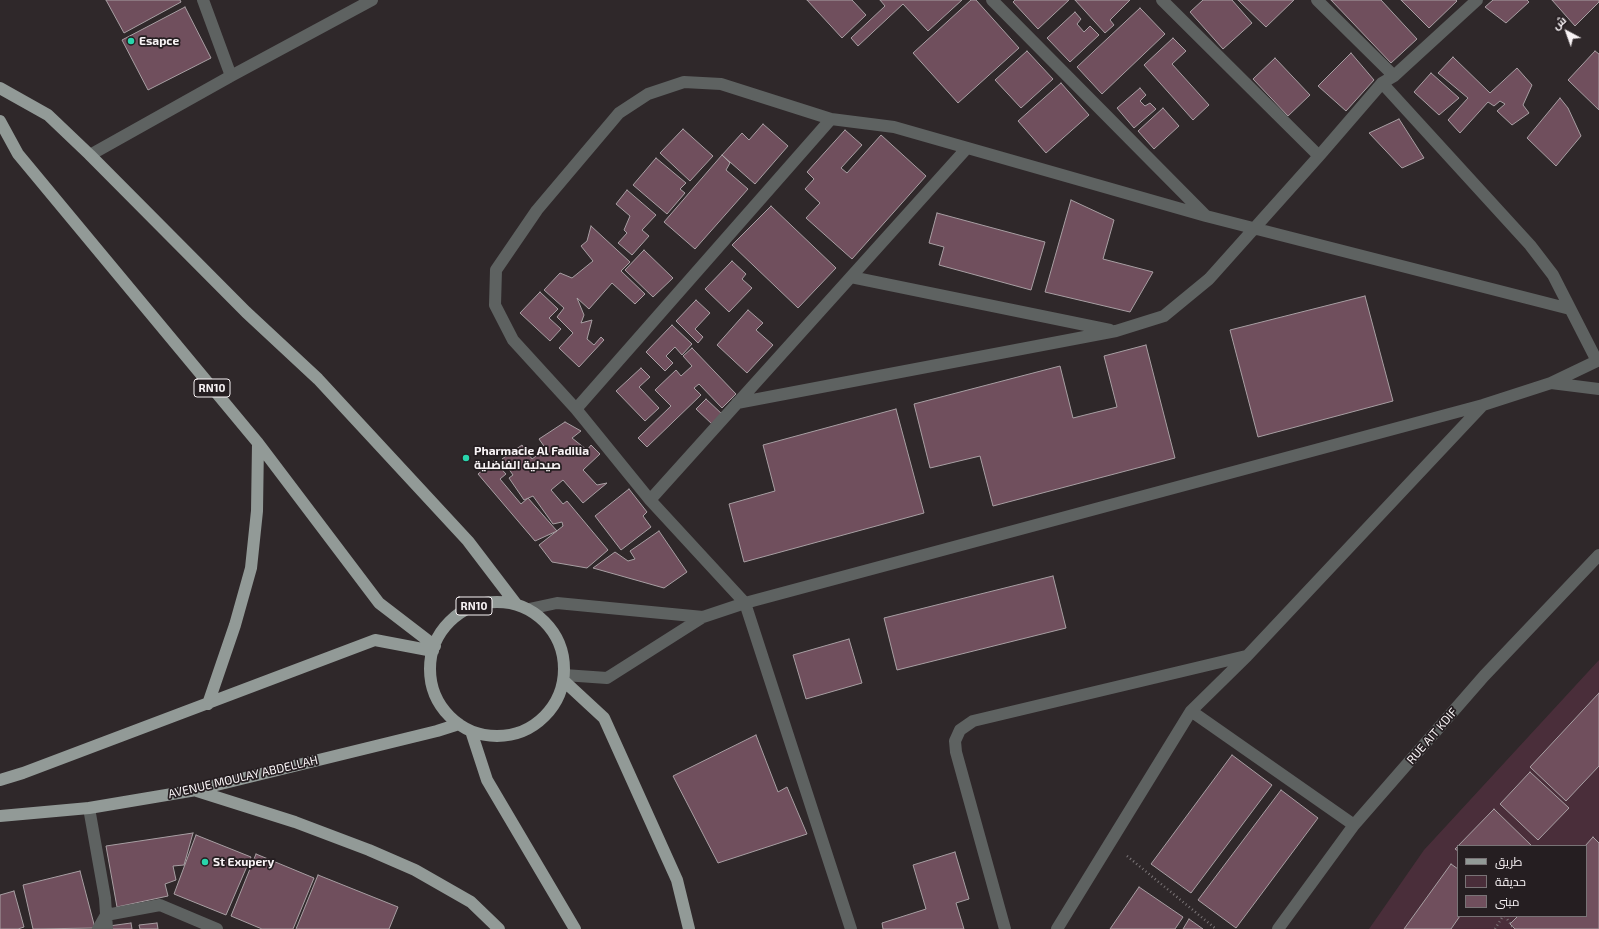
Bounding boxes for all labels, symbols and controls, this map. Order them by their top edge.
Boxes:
north arrow [1547,12,1587,52]
text: ش [1549,13,1568,32]
place label: Esapce [139,34,179,48]
marker: Esapce [126,36,136,46]
road number: RN10 [194,379,230,397]
place label: Pharmacie Al Fadilia صيدلية الفاضلية [474,444,589,472]
marker: Pharmacie Al Fadilia صيدلية الفاضلية [461,453,471,463]
road number: RN10 [456,597,492,615]
street label: RUE AIT KDIF [1404,705,1460,767]
street label: AVENUE MOULAY ABDELLAH [167,753,319,801]
legend [1457,845,1587,917]
text: طريق [1495,854,1522,868]
place label: St Exupery [213,855,274,869]
marker: St Exupery [200,857,210,867]
text: حديقة [1495,874,1526,888]
text: مبنى [1495,894,1520,908]

